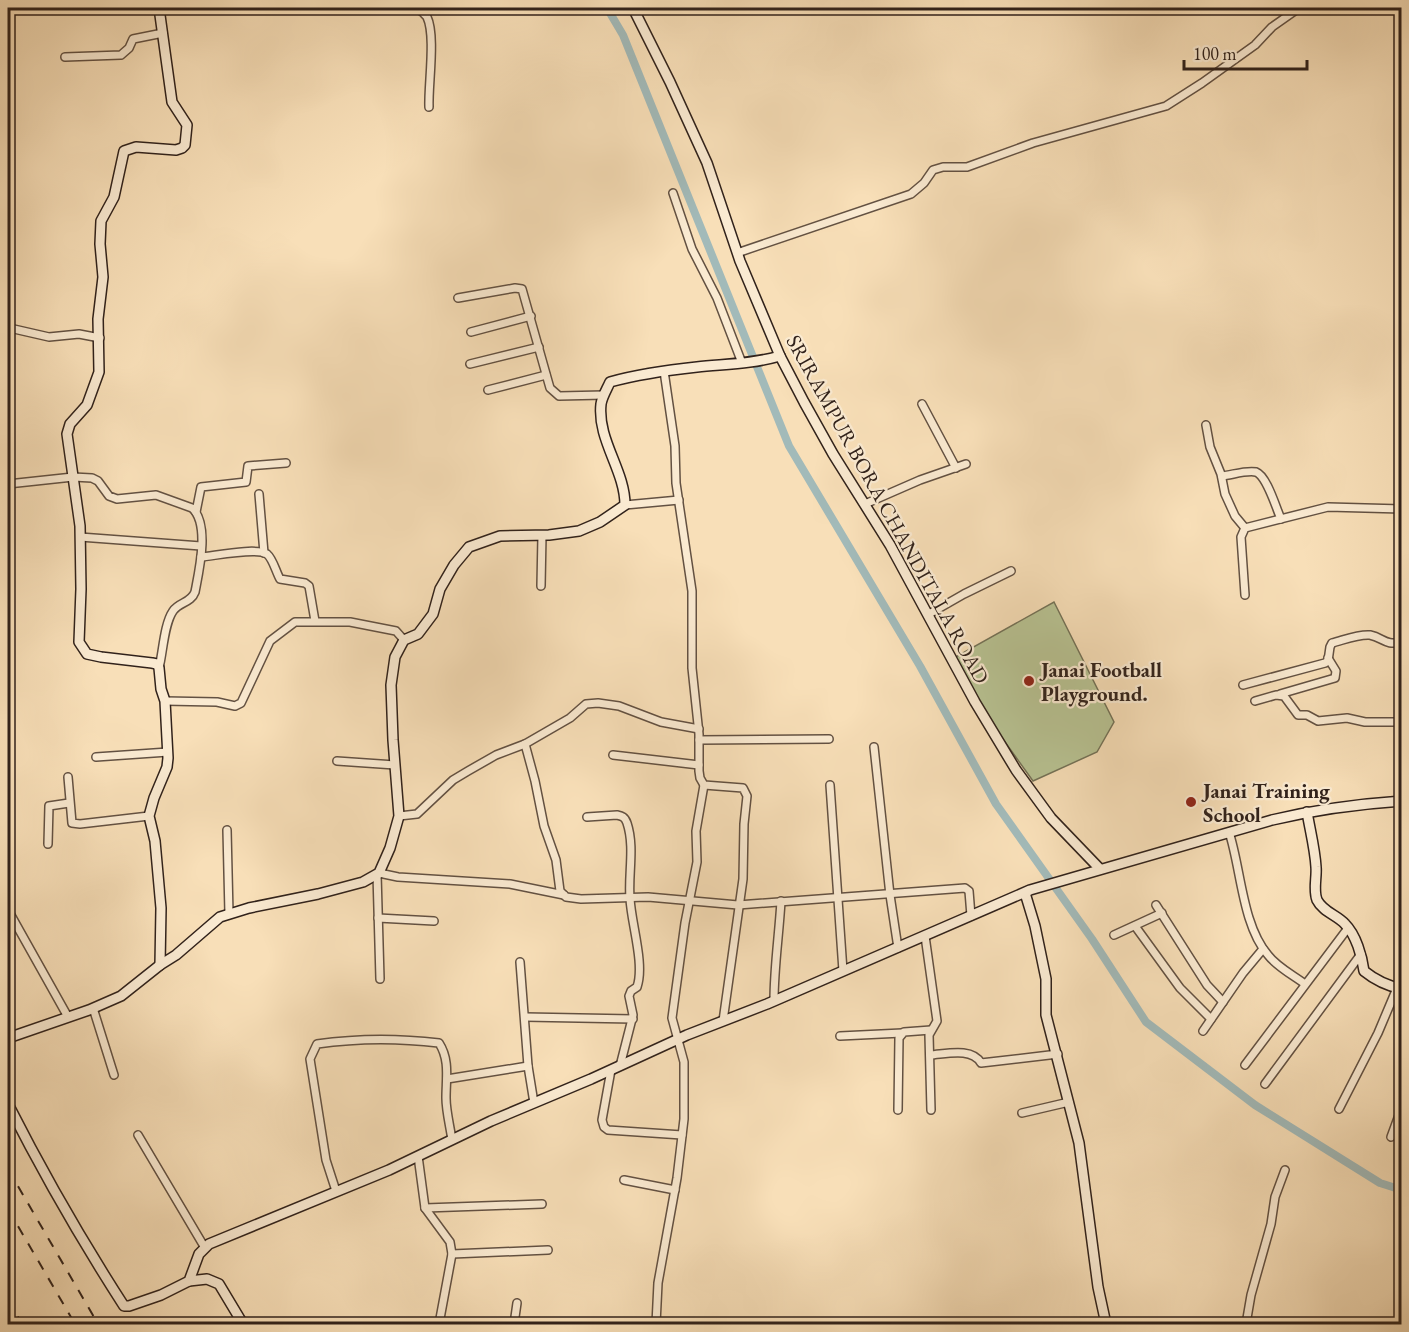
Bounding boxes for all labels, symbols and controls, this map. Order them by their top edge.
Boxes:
scale bar [1184,33,1307,71]
text: 100 m [1193,42,1237,65]
street label: SRIRAMPUR BORA CHANDITALA ROAD [780,330,996,688]
place label: Janai Football Playground. [1039,656,1162,707]
marker: Janai Football Playground. [1022,674,1036,688]
place label: Janai Training School [1201,777,1330,828]
marker: Janai Training School [1184,795,1198,809]

